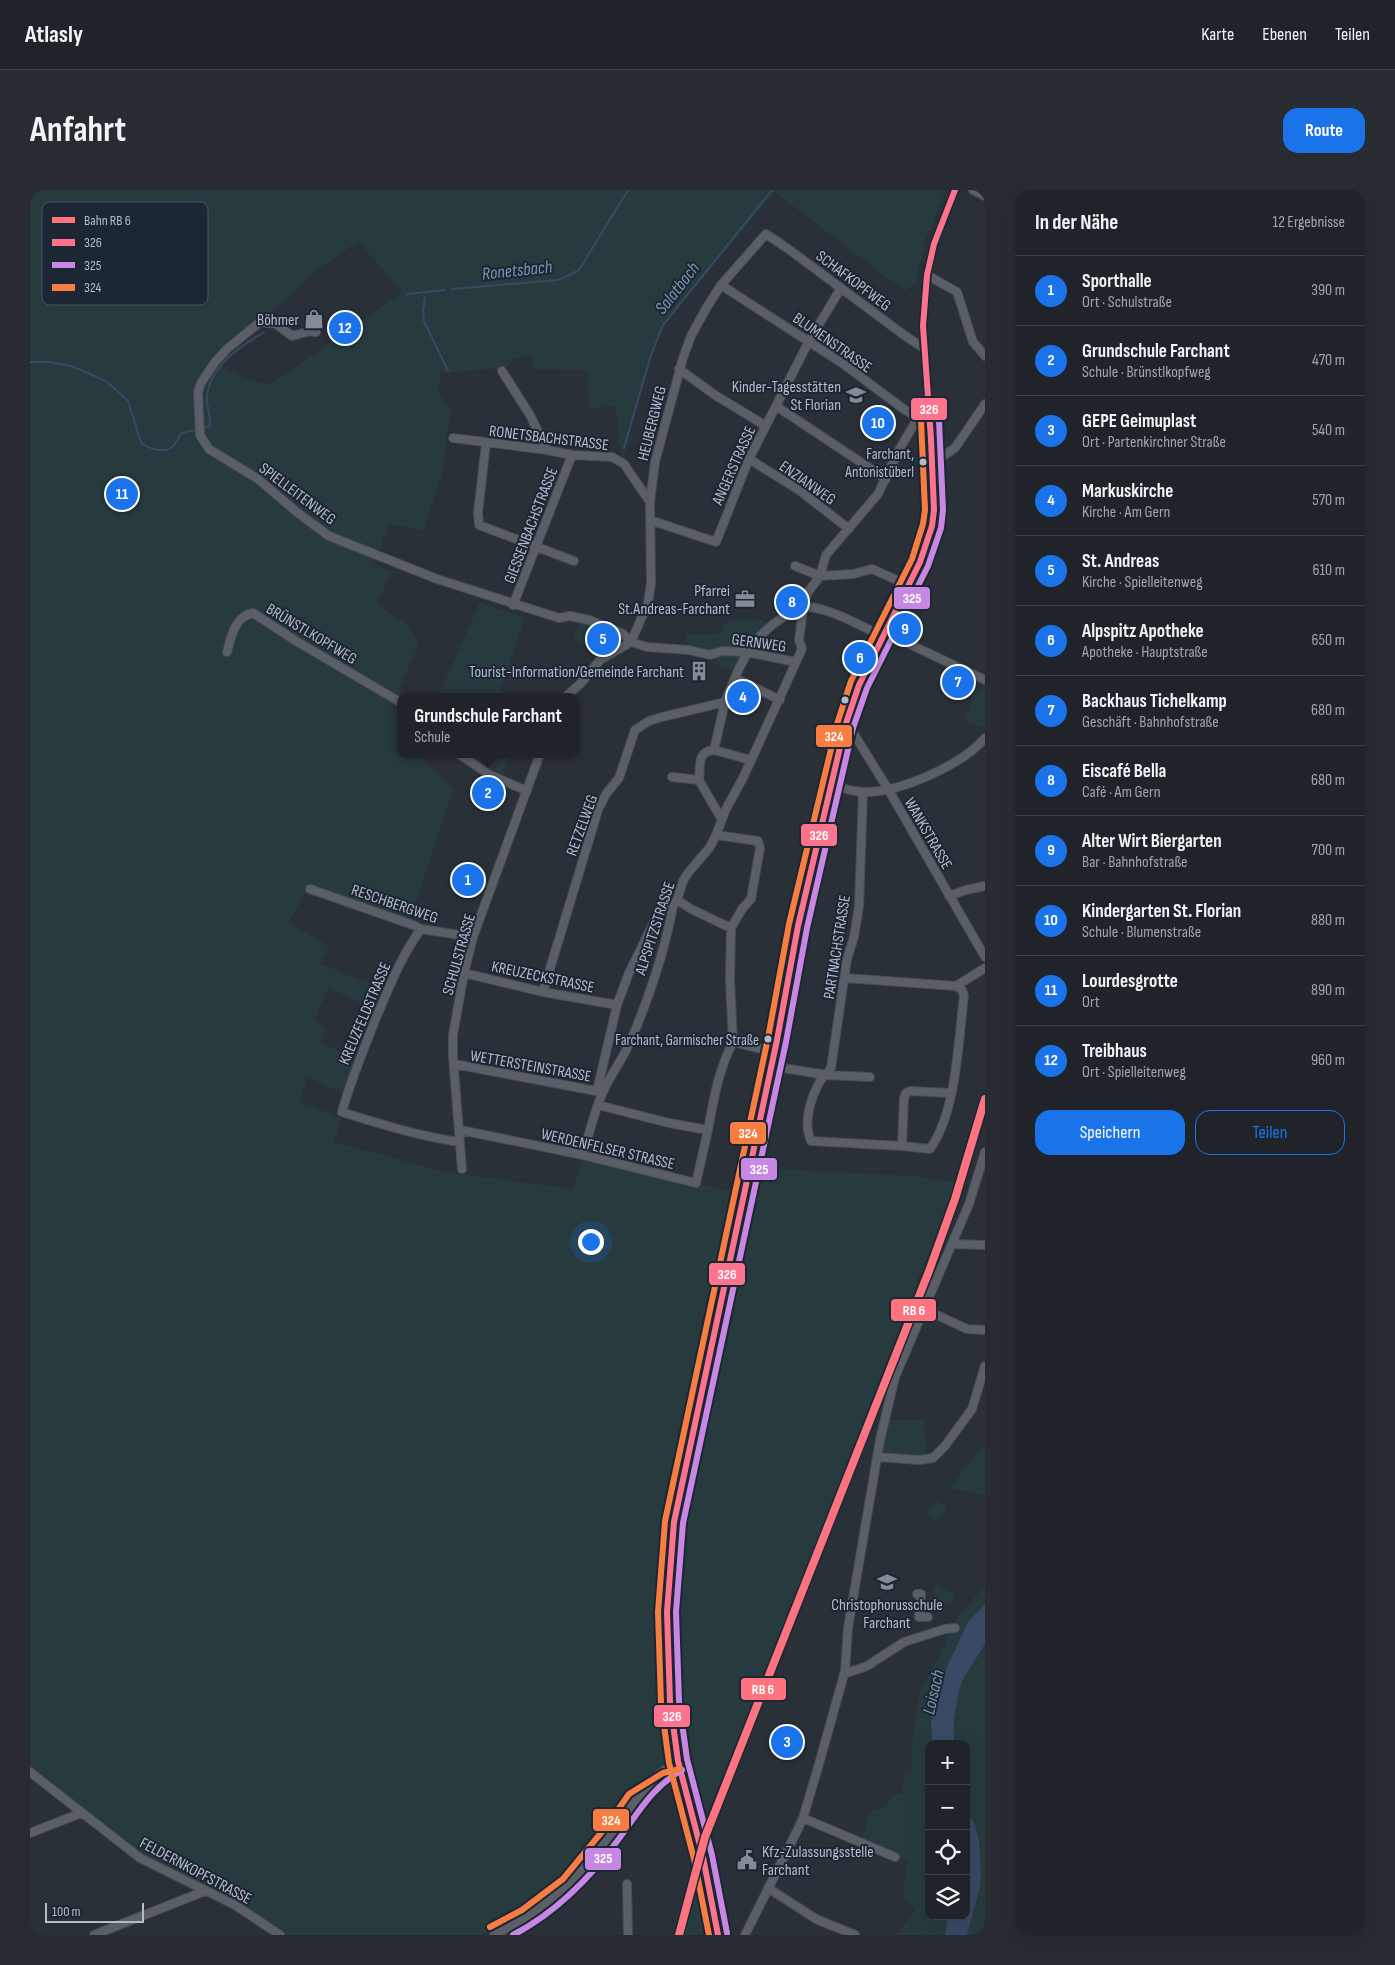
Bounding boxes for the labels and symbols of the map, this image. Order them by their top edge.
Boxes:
legend [42,202,208,305]
text: Bahn RB 6 [84,212,131,229]
text: 326 [84,234,102,251]
street label: SCHAFKOPFWEG [812,247,894,316]
water label: Ronetsbach [481,256,554,285]
text: 325 [84,257,102,274]
water label: Salatbach [651,258,704,318]
text: 324 [84,279,102,296]
shop icon: Böhmer [303,308,325,330]
pin: 12 [329,309,361,347]
street label: BLUMENSTRASSE [789,309,875,377]
place label: Böhmer [257,311,299,330]
place label: Kinder-Tagesstätten St Florian [732,378,841,415]
street label: HEUBERGWEG [634,384,671,463]
school or university icon: Kinder-Tagesstätten St Florian [845,384,867,406]
line badge: 326 [910,397,948,421]
text: 326 [919,401,939,418]
pin: 10 [862,404,894,442]
street label: RONETSBACHSTRASSE [488,422,610,455]
street label: ANGERSTRASSE [708,423,760,509]
place label: Farchant, Antonistüberl [844,445,914,482]
street label: ENZIANWEG [775,457,839,509]
marker: Farchant, Antonistüberl [918,457,928,467]
street label: SPIELLEITENWEG [255,459,339,529]
street label: GIESSENBACHSTRASSE [500,465,562,586]
pin: 11 [106,475,138,513]
place label: Pfarrei St.Andreas-Farchant [618,582,730,619]
pin: 8 [776,583,808,621]
line badge: 325 [893,586,931,610]
office icon: Pfarrei St.Andreas-Farchant [734,588,756,610]
text: 325 [903,590,921,607]
street label: BRÜNSTLKOPFWEG [262,600,360,669]
pin: 9 [889,610,921,648]
pin: 5 [587,620,619,658]
street label: GERNWEG [730,630,787,657]
pin: 6 [844,639,876,677]
building icon: Tourist-Information/Gemeinde Farchant [688,660,710,682]
place label: Tourist-Information/Gemeinde Farchant [469,663,684,682]
pin: 7 [942,663,974,701]
pin: 4 [727,678,759,716]
unlabelled marker [840,695,850,705]
line badge: 324 [815,724,853,748]
text: 324 [825,728,844,745]
pin: 2 [472,774,504,812]
street label: RETZELWEG [563,792,602,859]
street label: WANKSTRASSE [900,795,956,873]
line badge: 326 [800,823,838,847]
text: 326 [809,827,829,844]
pin: 1 [452,861,484,899]
street label: ALPSPITZSTRASSE [631,879,679,978]
street label: RESCHBERGWEG [349,881,440,928]
street label: PARTNACHSTRASSE [820,894,855,1001]
street label: SCHULSTRASSE [439,911,480,997]
street label: KREUZECKSTRASSE [490,957,596,998]
street label: KREUZFELDSTRASSE [335,959,396,1068]
place label: Farchant, Garmischer Straße [615,1031,759,1050]
marker: Farchant, Garmischer Straße [763,1034,773,1044]
street label: WETTERSTEINSTRASSE [469,1046,593,1086]
line badge: 324 [729,1121,767,1145]
street label: WERDENFELSER STRASSE [539,1125,676,1174]
text: 324 [739,1125,758,1142]
line badge: 325 [740,1157,778,1181]
text: 325 [750,1161,768,1178]
your location [578,1229,604,1255]
line badge: 326 [708,1262,746,1286]
text: 326 [717,1266,737,1283]
line badge: RB 6 [890,1298,937,1322]
text: RB 6 [903,1302,926,1319]
school or university icon: Christophorusschule Farchant [876,1571,898,1593]
place label: Christophorusschule Farchant [831,1596,943,1633]
water label: Loisach [918,1667,949,1716]
line badge: RB 6 [740,1677,787,1701]
text: RB 6 [752,1681,775,1698]
line badge: 326 [653,1704,691,1728]
text: 326 [662,1708,682,1725]
pin: 3 [771,1723,803,1761]
line badge: 324 [592,1808,630,1832]
text: 324 [602,1812,621,1829]
street label: FELDERNKOPFSTRASSE [136,1834,254,1909]
place label: Kfz-Zulassungsstelle Farchant [762,1843,874,1880]
line badge: 325 [584,1847,622,1871]
public building icon: Kfz-Zulassungsstelle Farchant [736,1849,758,1871]
text: 325 [594,1850,612,1867]
scale bar [45,1900,144,1923]

